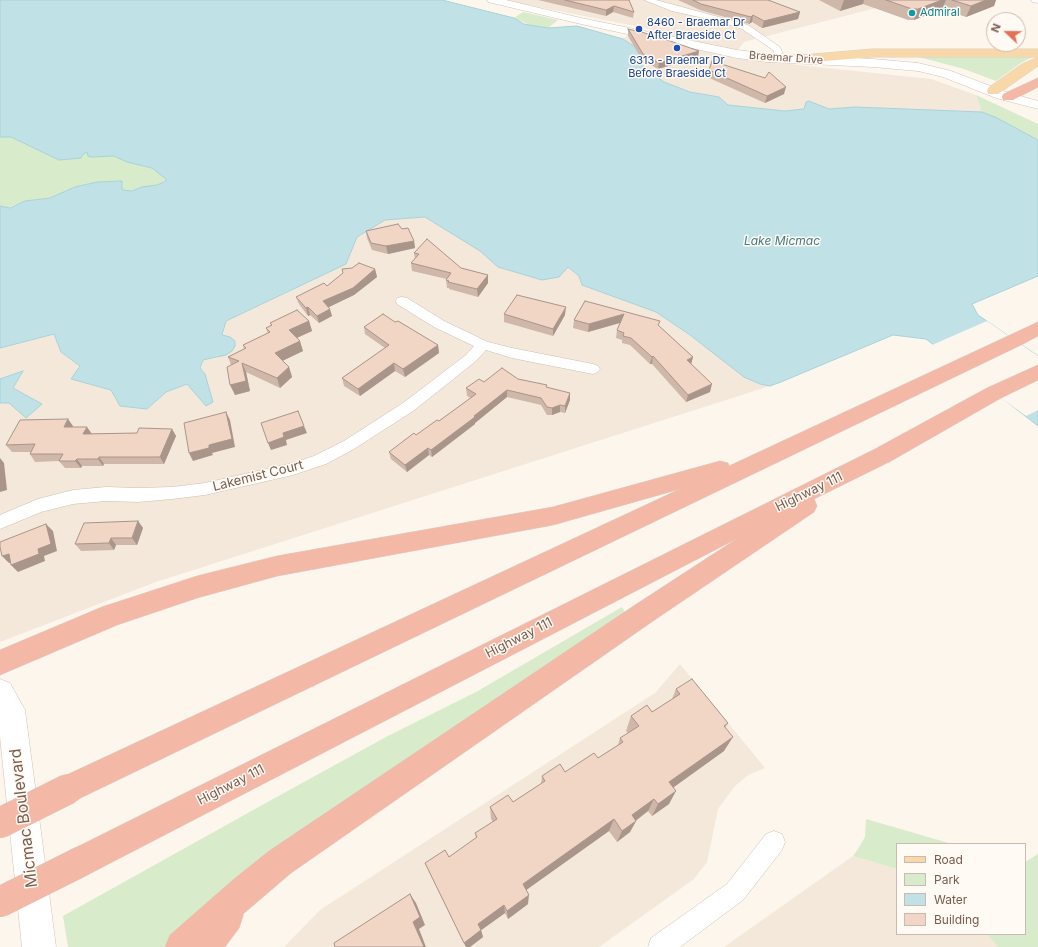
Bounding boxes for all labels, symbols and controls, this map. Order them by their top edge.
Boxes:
place label: Admiral [920,6,960,20]
marker: Admiral [907,8,917,18]
north arrow [986,12,1026,52]
place label: 8460 - Braemar Dr After Braeside Ct [647,16,745,42]
text: N [988,21,1004,34]
marker: 8460 - Braemar Dr After Braeside Ct [634,24,644,34]
marker: 6313 - Braemar Dr Before Braeside Ct [672,43,682,53]
street label: Braemar Drive [748,49,824,67]
place label: 6313 - Braemar Dr Before Braeside Ct [628,54,726,80]
water label: Lake Micmac [744,234,820,248]
street label: Lakemist Court [211,457,305,495]
street label: Highway 111 [773,469,845,515]
street label: Highway 111 [483,614,555,662]
street label: Micmac Boulevard [6,747,42,889]
street label: Highway 111 [195,761,267,809]
legend [896,843,1026,935]
text: Road [934,852,963,867]
text: Park [934,872,960,887]
text: Water [934,892,967,907]
text: Building [934,912,979,927]

